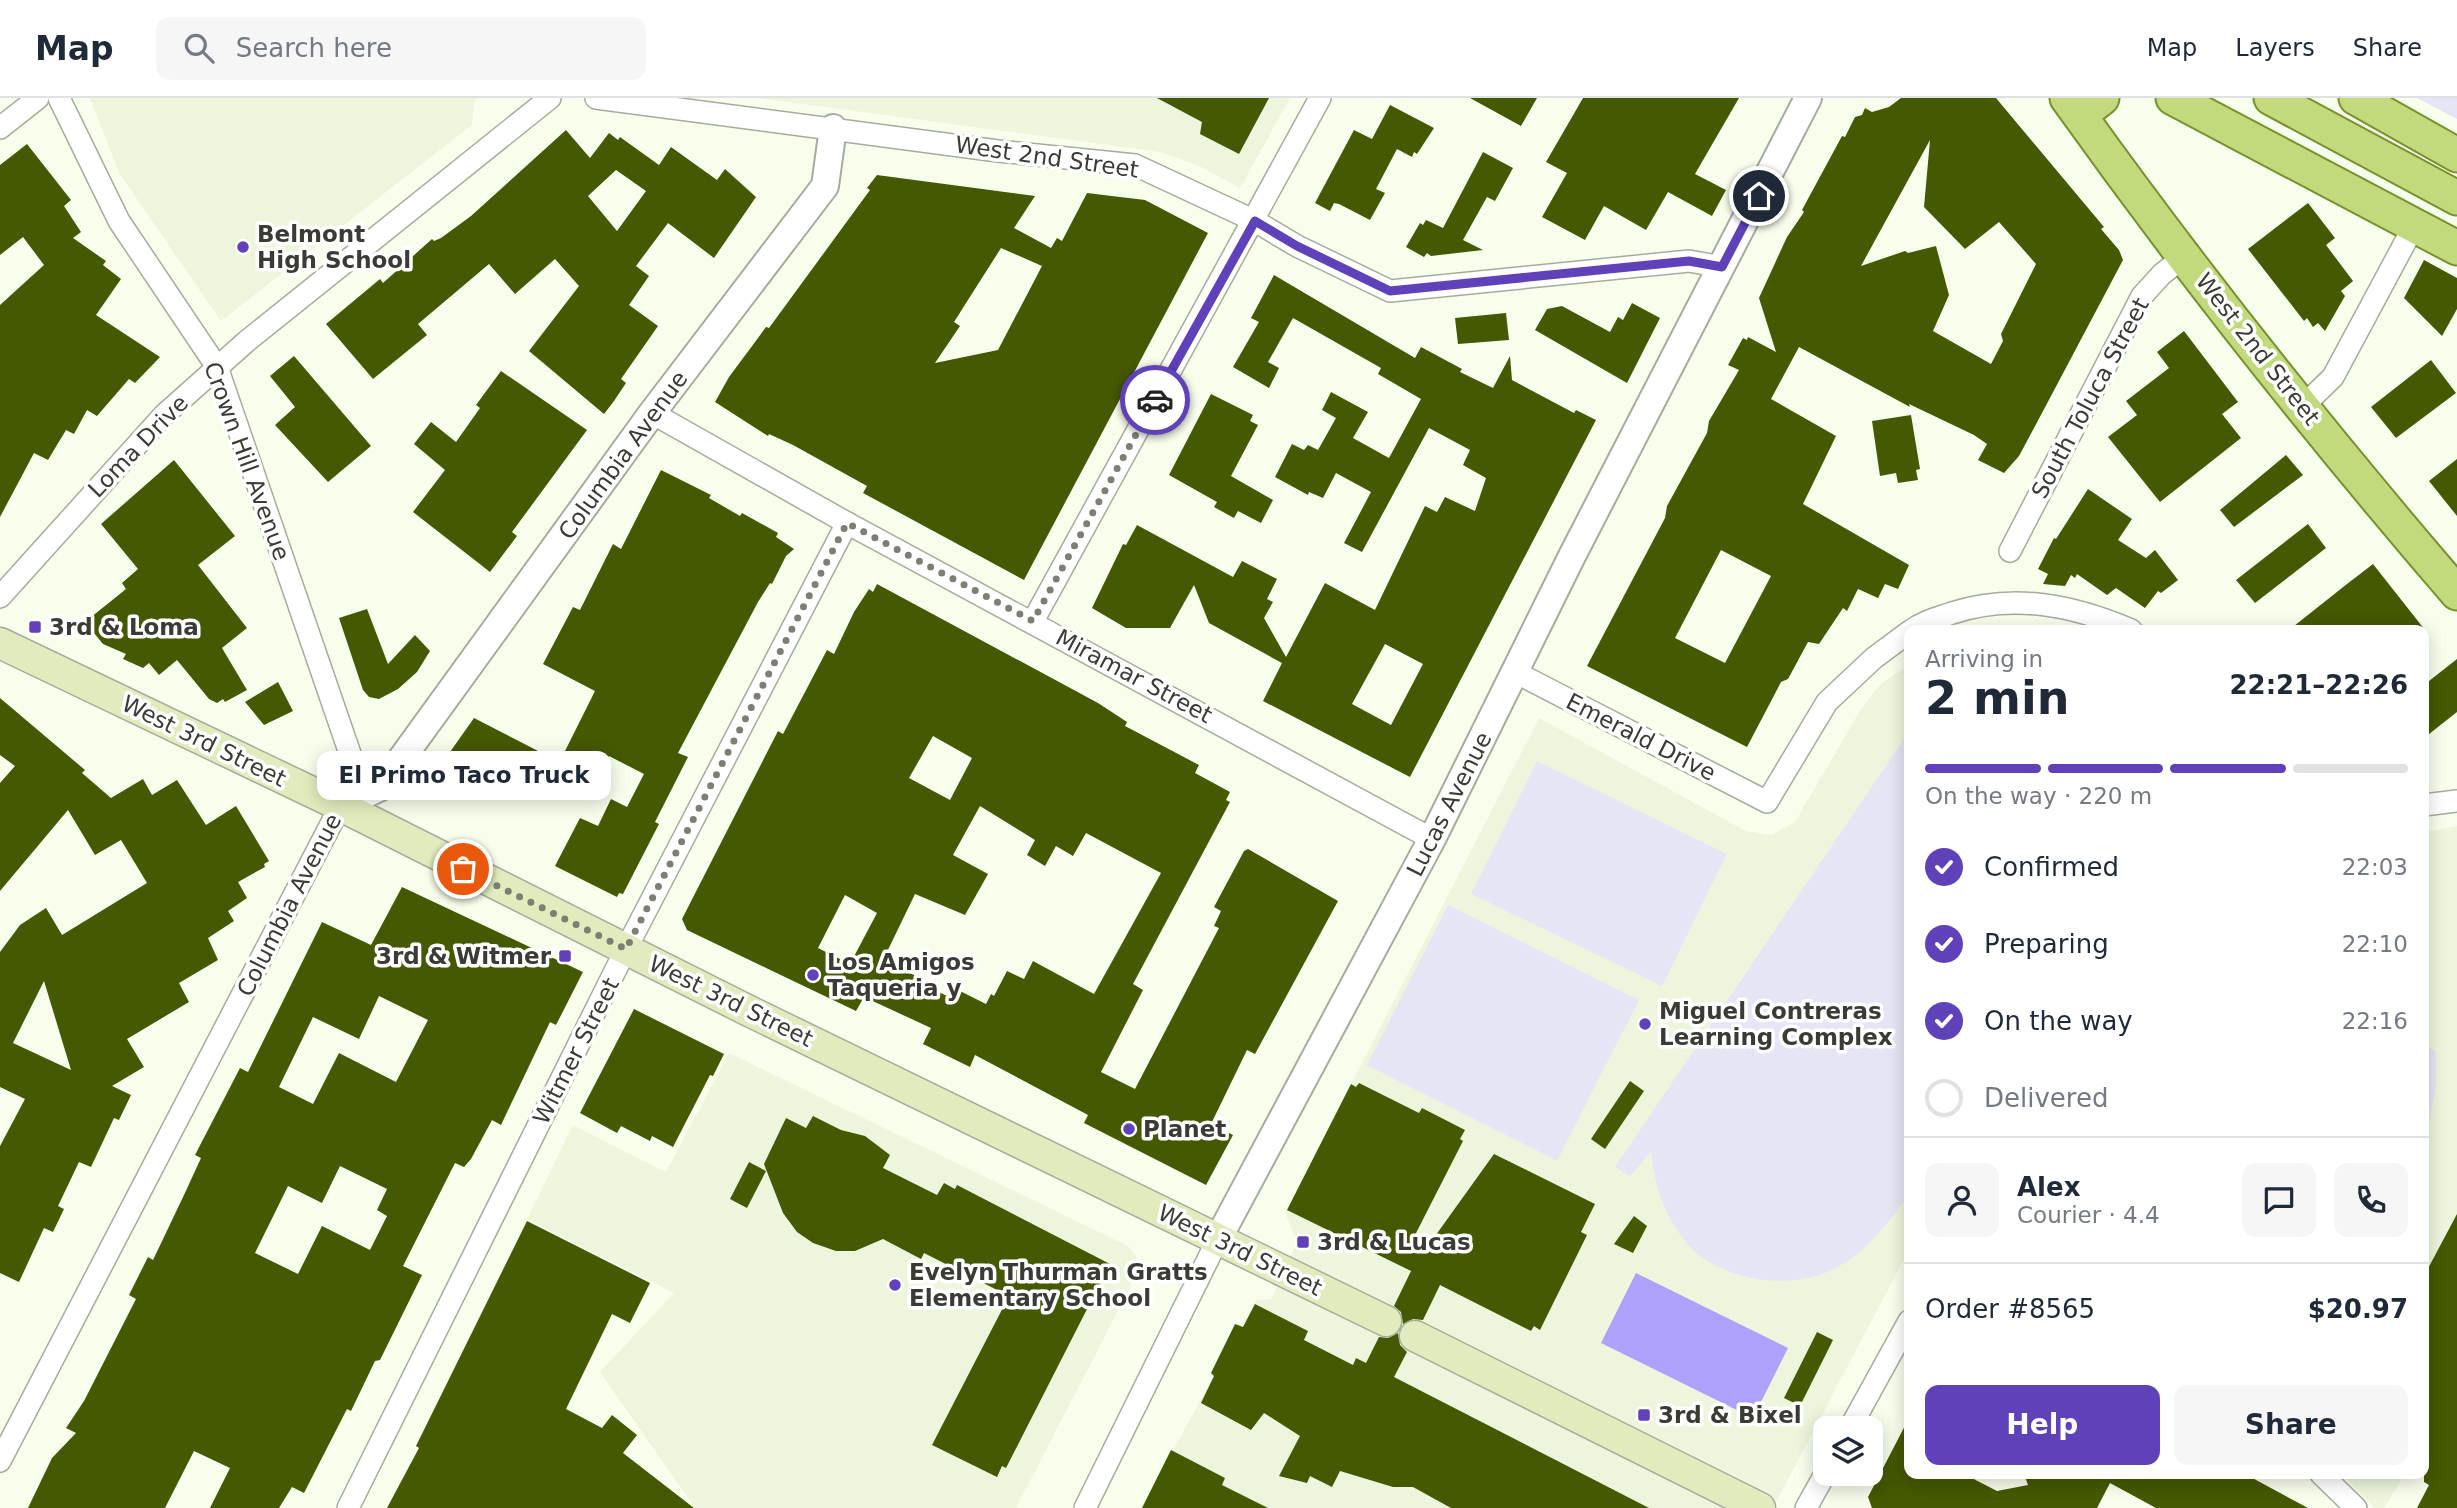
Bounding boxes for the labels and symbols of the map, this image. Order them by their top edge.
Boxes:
street label: West 2nd Street [954,131,1140,183]
pin [1729,166,1789,226]
place label: Belmont High School [257,221,411,273]
marker: Belmont High School [235,239,251,255]
street label: West 2nd Street [2191,268,2325,430]
street label: South Toluca Street [2026,293,2154,503]
street label: Crown Hill Avenue [199,358,295,564]
courier [1120,365,1190,435]
street label: Columbia Avenue [553,366,693,544]
street label: Loma Drive [83,390,193,502]
place label: 3rd & Loma [49,614,199,640]
marker: 3rd & Loma [27,619,43,635]
street label: Miramar Street [1052,624,1216,728]
street label: Emerald Drive [1562,688,1720,786]
street label: West 3rd Street [118,690,290,792]
street label: Lucas Avenue [1401,727,1497,881]
callout: El Primo Taco Truck [316,750,610,799]
street label: Columbia Avenue [232,809,346,1001]
pin [433,839,493,899]
place label: 3rd & Witmer [376,943,552,969]
marker: 3rd & Witmer [557,948,573,964]
place label: Los Amigos Taqueria y [827,949,975,1001]
street label: West 3rd Street [645,950,817,1052]
marker: Los Amigos Taqueria y [805,967,821,983]
street label: Witmer Street [528,973,624,1129]
place label: Miguel Contreras Learning Complex [1659,998,1893,1050]
marker: Miguel Contreras Learning Complex [1637,1016,1653,1032]
place label: Planet [1143,1116,1226,1142]
marker: Planet [1121,1121,1137,1137]
street label: West 3rd Street [1154,1199,1326,1301]
place label: 3rd & Lucas [1317,1229,1471,1255]
marker: 3rd & Lucas [1295,1234,1311,1250]
place label: Evelyn Thurman Gratts Elementary School [909,1259,1208,1311]
marker: Evelyn Thurman Gratts Elementary School [887,1277,903,1293]
place label: 3rd & Bixel [1658,1402,1802,1428]
marker: 3rd & Bixel [1636,1407,1652,1423]

